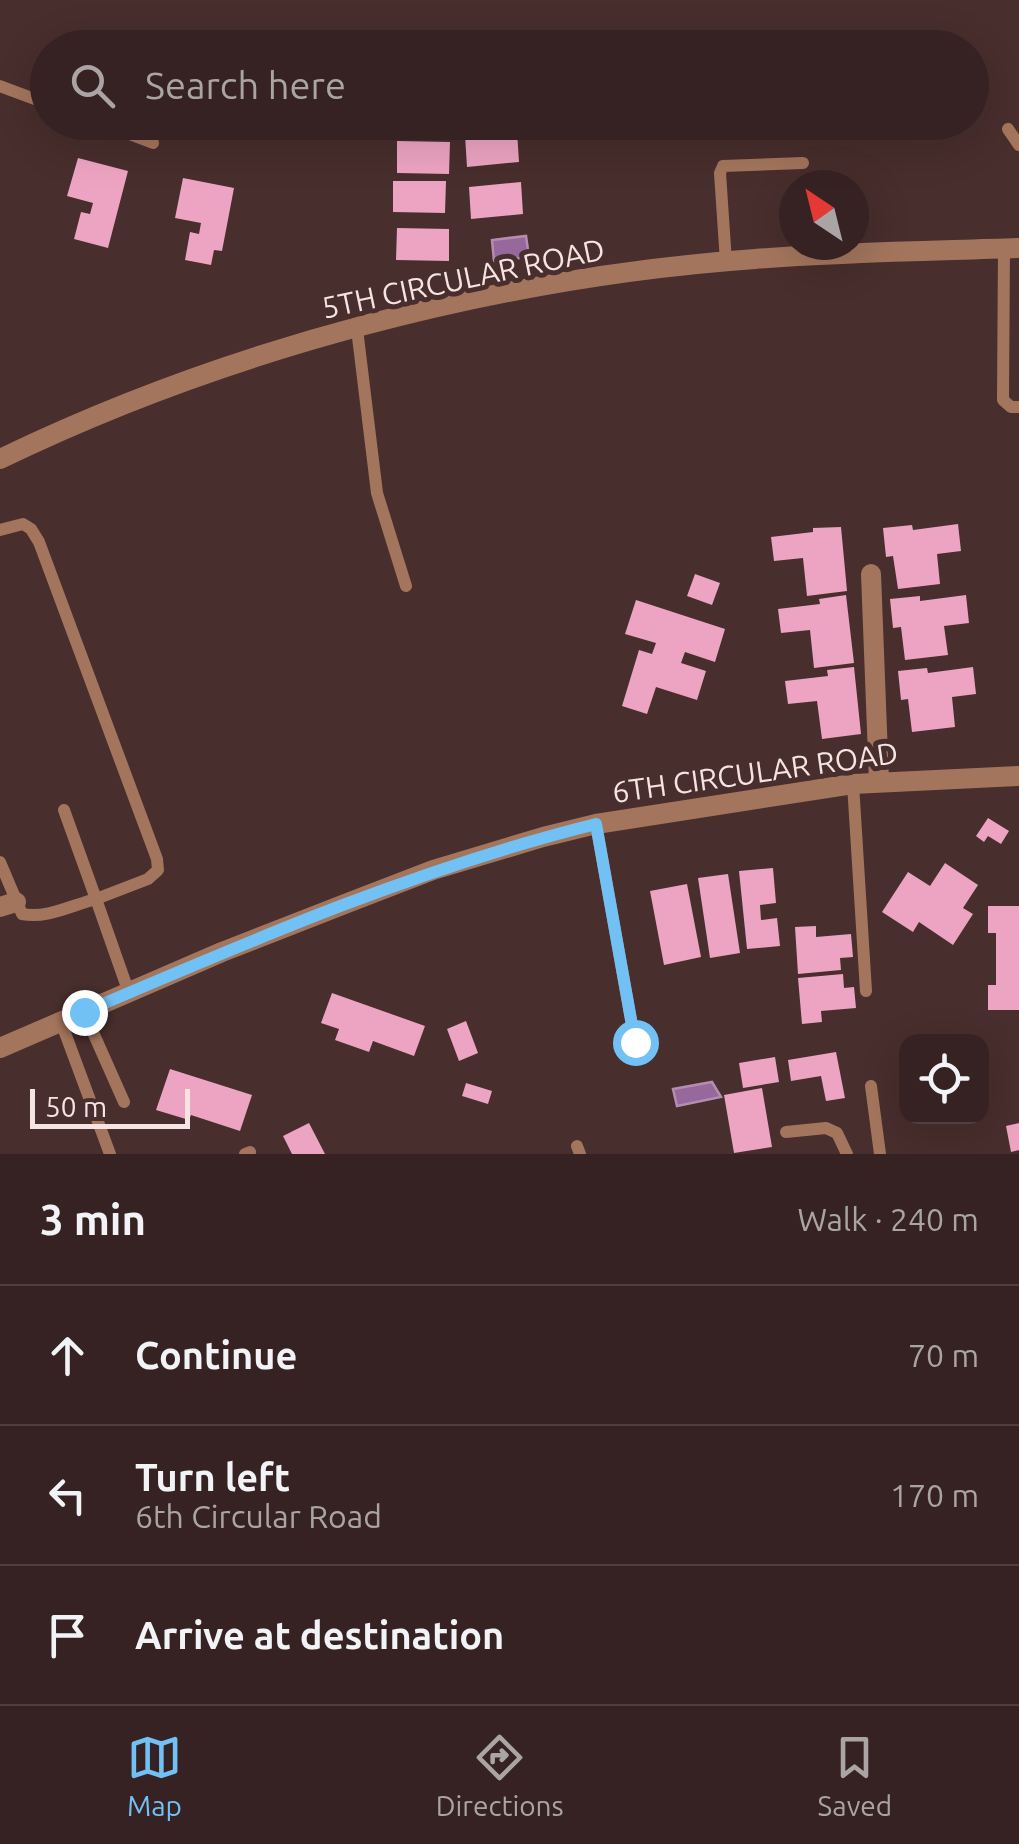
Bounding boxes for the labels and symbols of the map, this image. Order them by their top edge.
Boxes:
north arrow [779,170,869,260]
street label: 5TH CIRCULAR ROAD [318,231,608,325]
street label: 6TH CIRCULAR ROAD [610,735,900,809]
route end [62,990,108,1036]
route start [613,1020,659,1066]
scale bar [30,1084,190,1128]

